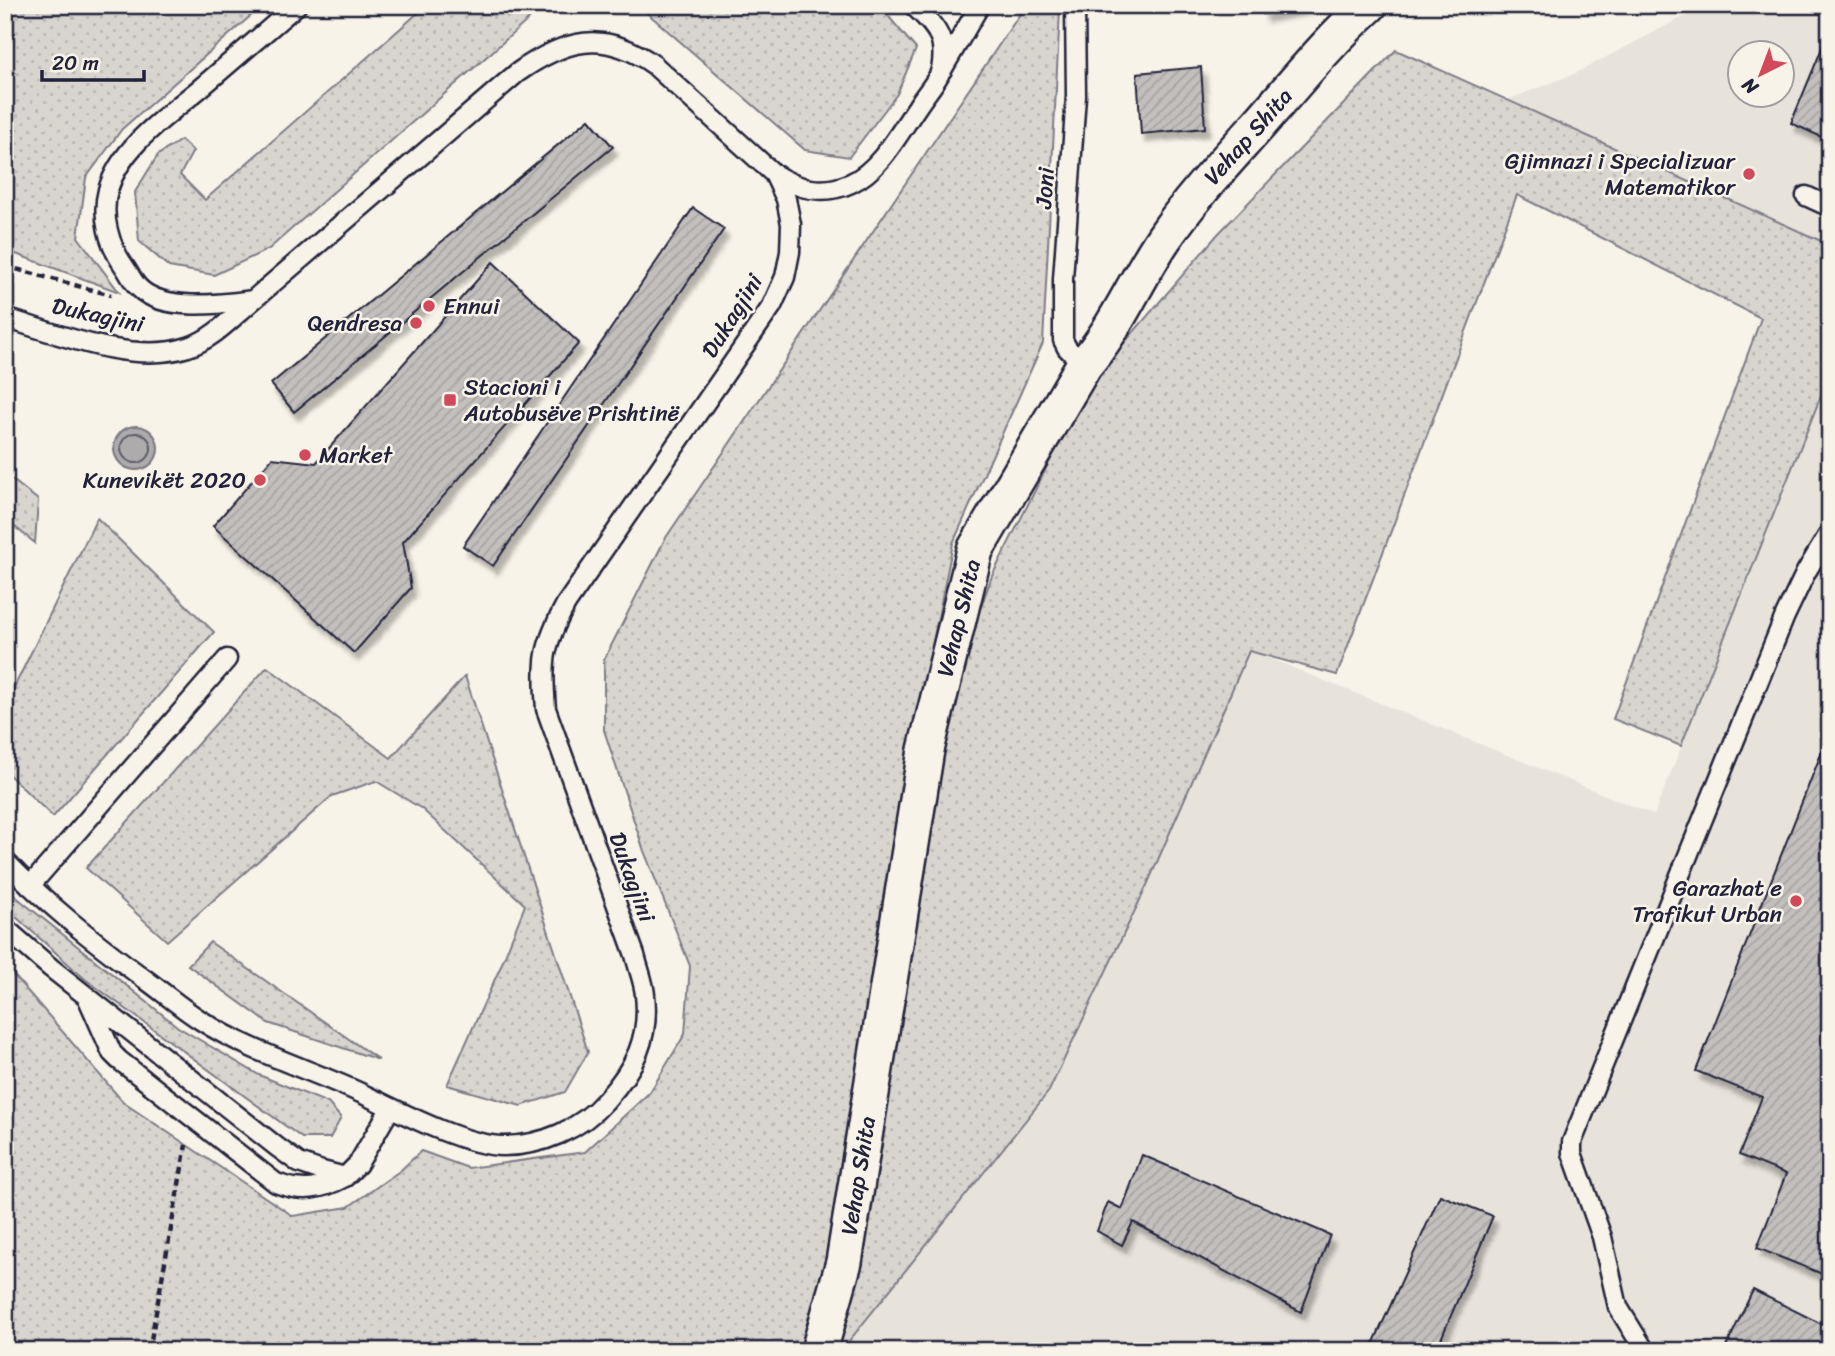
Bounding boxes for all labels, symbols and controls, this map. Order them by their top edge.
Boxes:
scale bar [42,38,144,82]
north arrow [1727,38,1797,108]
text: 20 m [52,44,99,82]
text: N [1733,69,1767,104]
street label: Vehap Shita [1193,78,1303,195]
place label: Gjimnazi i Specializuar Matematikor [1505,141,1737,208]
street label: Joni [1023,165,1067,211]
marker: Gjimnazi i Specializuar Matematikor [1741,166,1757,182]
street label: Dukagjini [690,265,774,366]
street label: Dukagjini [48,285,149,345]
place label: Ennui [443,286,500,327]
marker: Ennui [421,298,437,314]
place label: Qendresa [307,303,402,344]
marker: Qendresa [408,315,424,331]
place label: Stacioni i Autobusëve Prishtinë [463,367,681,434]
marker: Stacioni i Autobusëve Prishtinë [442,392,458,408]
place label: Market [319,435,394,476]
marker: Market [297,447,313,463]
place label: Kunevikët 2020 [83,460,246,501]
marker: Kunevikët 2020 [252,472,268,488]
street label: Vehap Shita [924,555,993,681]
street label: Dukagjini [597,826,667,928]
place label: Garazhat e Trafikut Urban [1633,868,1783,935]
marker: Garazhat e Trafikut Urban [1788,893,1804,909]
street label: Vehap Shita [828,1113,888,1238]

